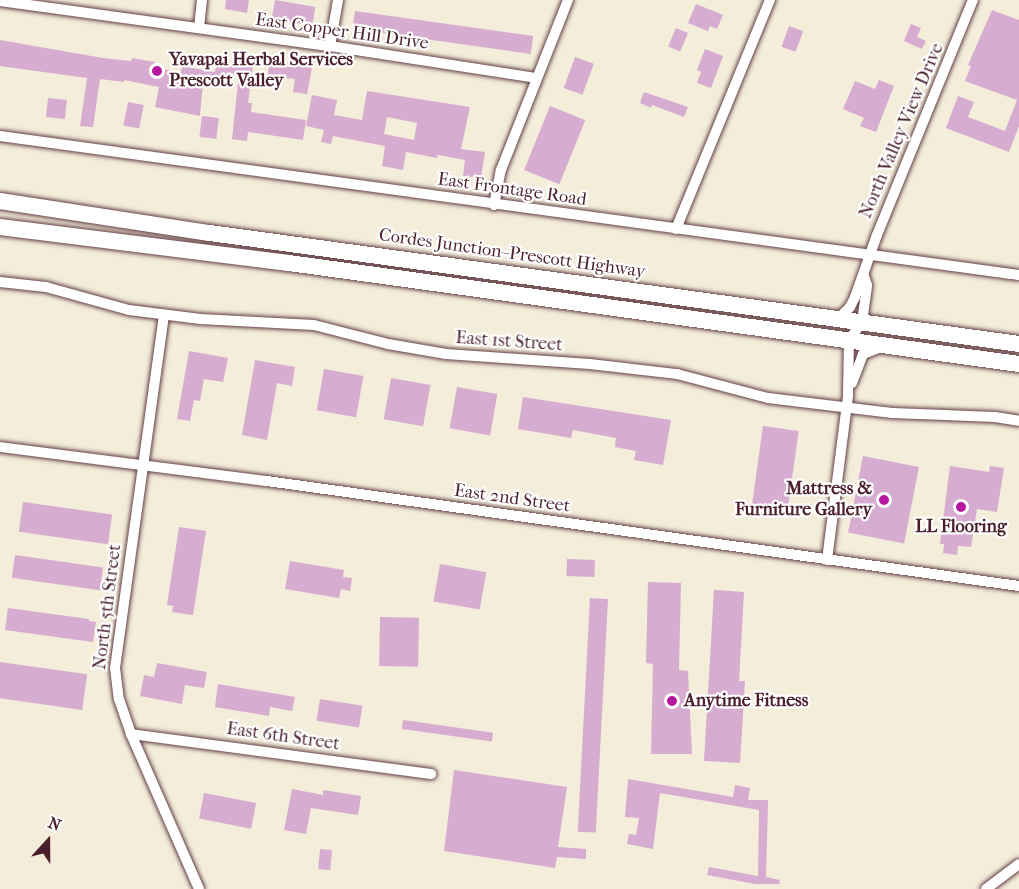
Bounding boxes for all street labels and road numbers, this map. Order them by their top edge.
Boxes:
street label: East Copper Hill Drive [254,9,430,55]
street label: North Valley View Drive [855,40,949,222]
street label: East Frontage Road [436,169,588,211]
street label: Cordes Junction–Prescott Highway [377,225,647,283]
street label: East 1st Street [455,327,563,357]
street label: East 2nd Street [453,480,571,518]
street label: North 5th Street [90,543,126,671]
street label: East 6th Street [225,718,341,756]

